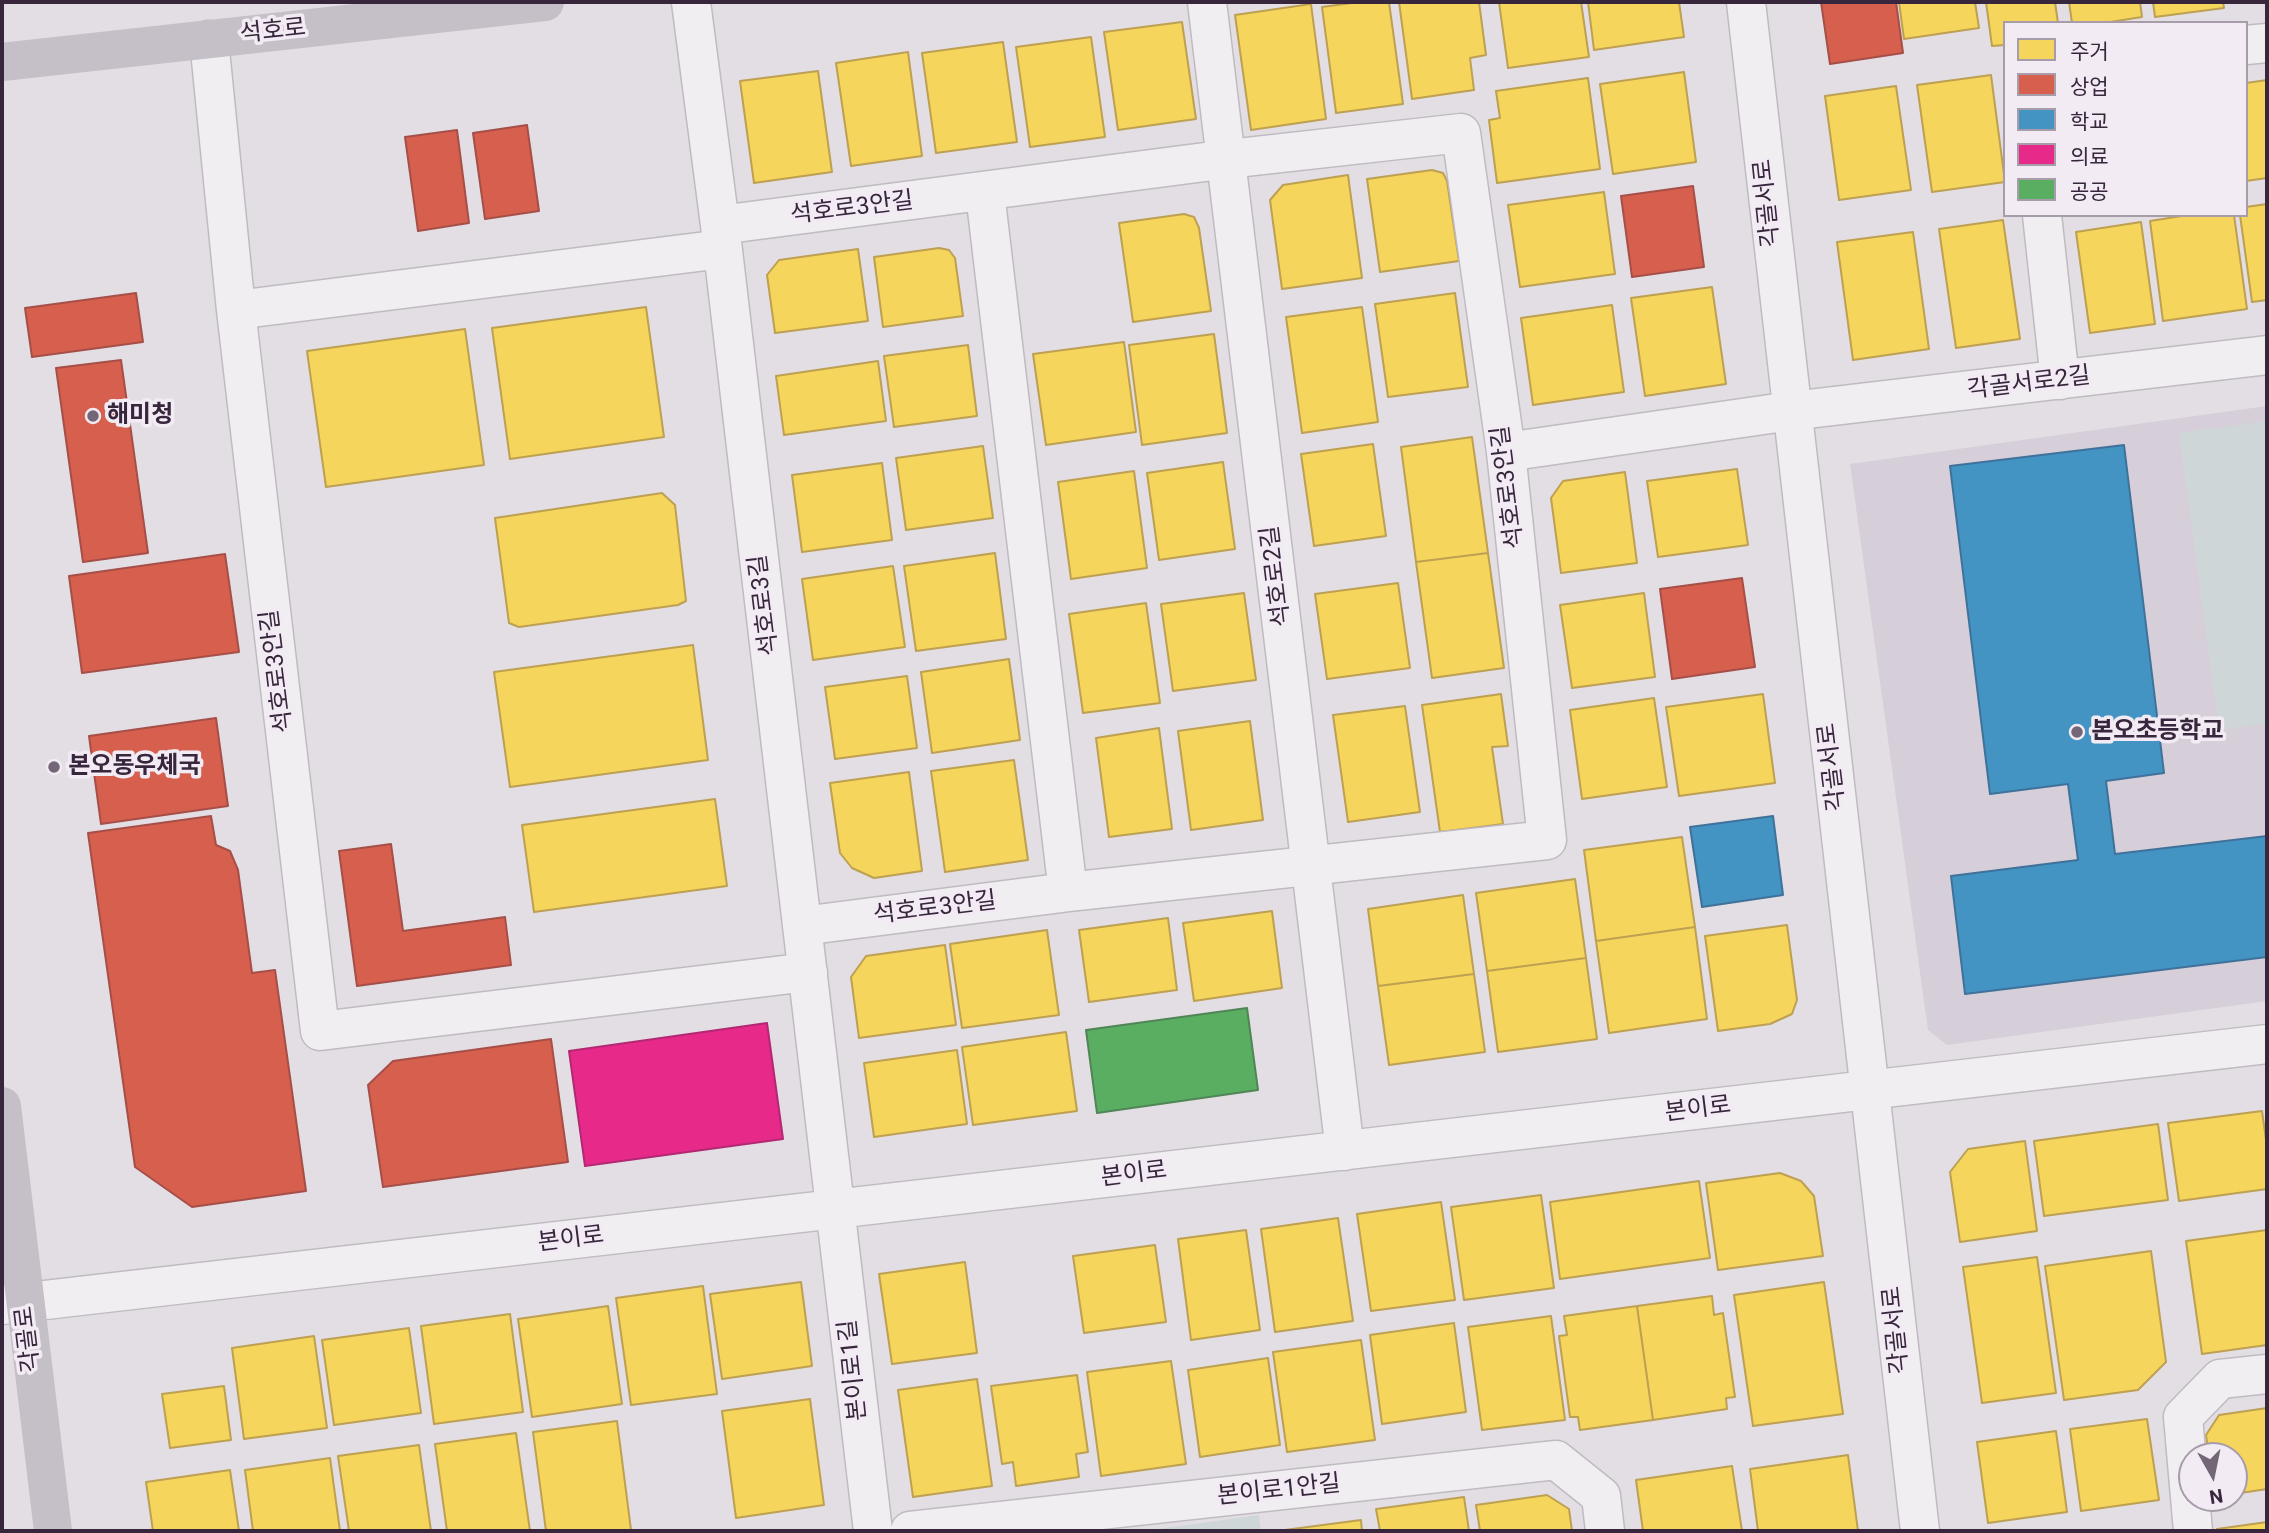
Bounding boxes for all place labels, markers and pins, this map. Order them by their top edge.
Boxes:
place label: 해미청 [107,402,173,430]
marker: 해미청 [85,408,101,424]
place label: 본오초등학교 [2091,718,2223,746]
marker: 본오초등학교 [2069,724,2085,740]
place label: 본오동우체국 [68,753,200,781]
marker: 본오동우체국 [46,759,62,775]

